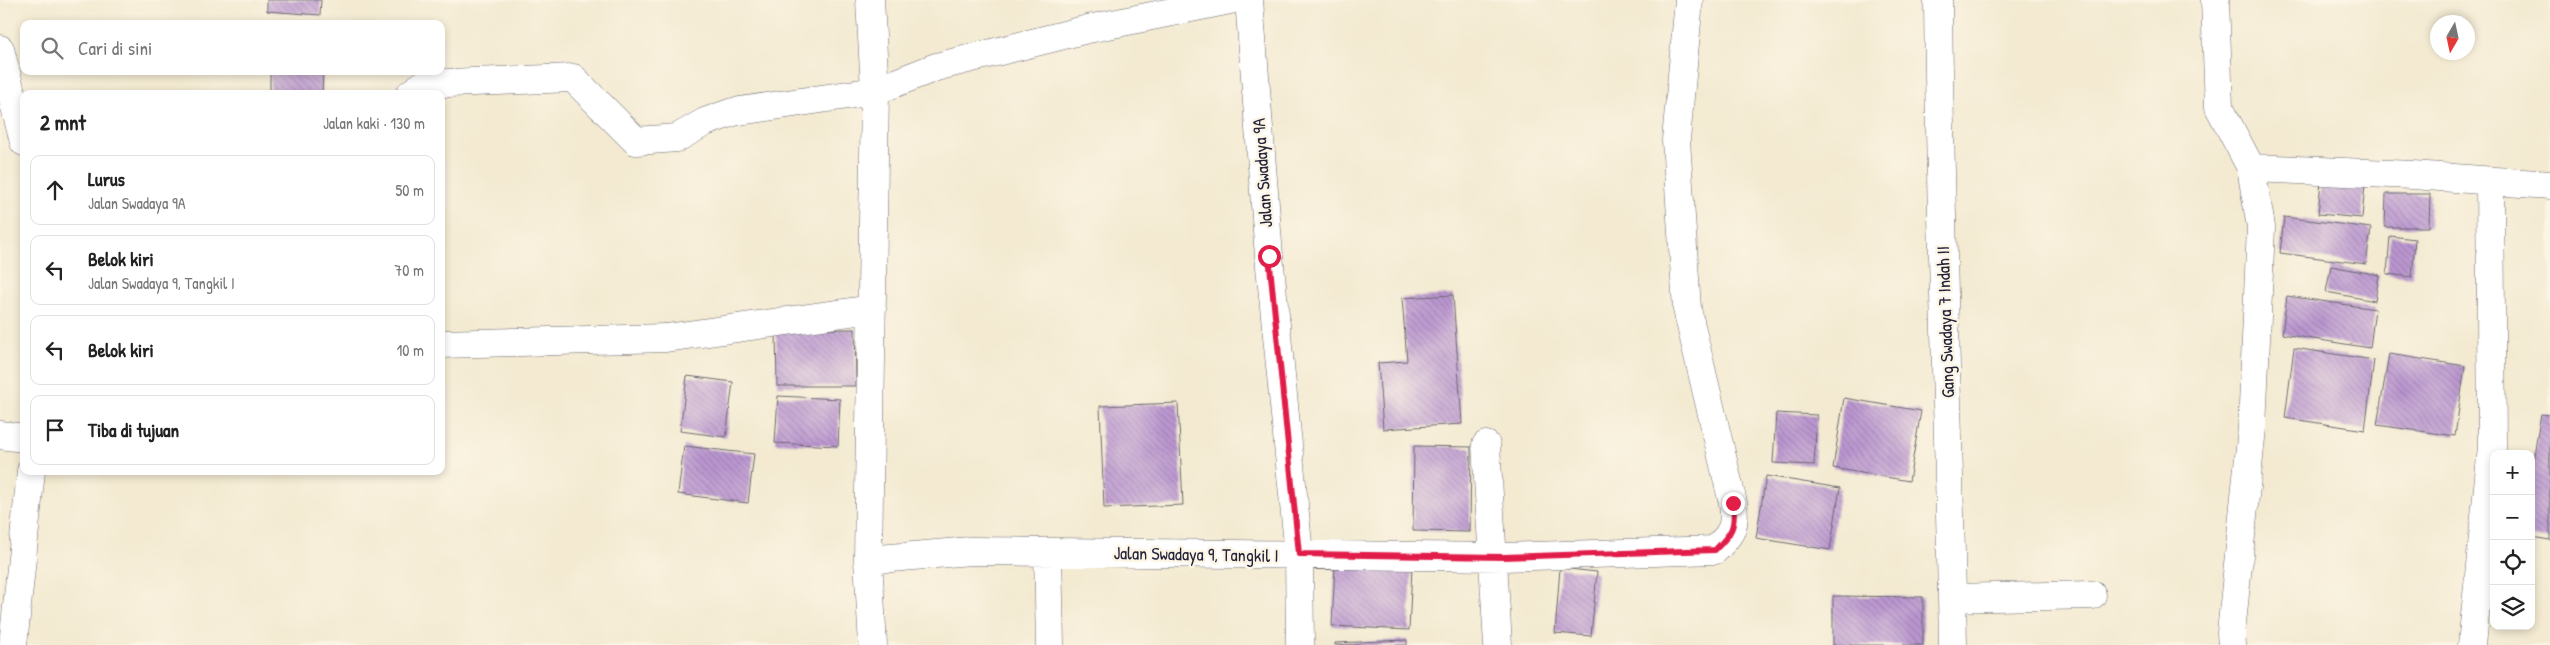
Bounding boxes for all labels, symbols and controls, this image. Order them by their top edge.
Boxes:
north arrow [2430,15,2475,60]
search box [20,20,445,75]
icon: search [38,34,66,62]
text: Cari di sini [78,35,152,61]
text: 2 mnt [40,108,86,137]
text: Jalan kaki · 130 m [323,112,425,134]
street label: Jalan Swadaya 9A [1246,117,1278,229]
text: Lurus [88,166,125,192]
icon: ahead [41,176,69,204]
text: 50 m [396,179,424,201]
text: Jalan Swadaya 9A [88,192,186,214]
route start [1258,245,1281,268]
text: Belok kiri [88,246,154,272]
street label: Gang Swadaya 7 Indah II [1930,246,1960,398]
icon: left [41,256,69,284]
text: 70 m [394,259,424,281]
text: Jalan Swadaya 9, Tangkil I [88,272,235,294]
icon: left [41,336,69,364]
text: Belok kiri [88,337,154,363]
text: 10 m [396,339,424,361]
icon: arrive [41,416,69,444]
text: Tiba di tujuan [88,417,179,443]
map controls [2490,450,2535,630]
button: + [2490,450,2535,495]
route end [1722,492,1745,515]
button: − [2490,495,2535,540]
street label: Jalan Swadaya 9, Tangkil I [1113,540,1279,568]
button: locate [2490,540,2535,585]
button: layers [2490,585,2535,630]

